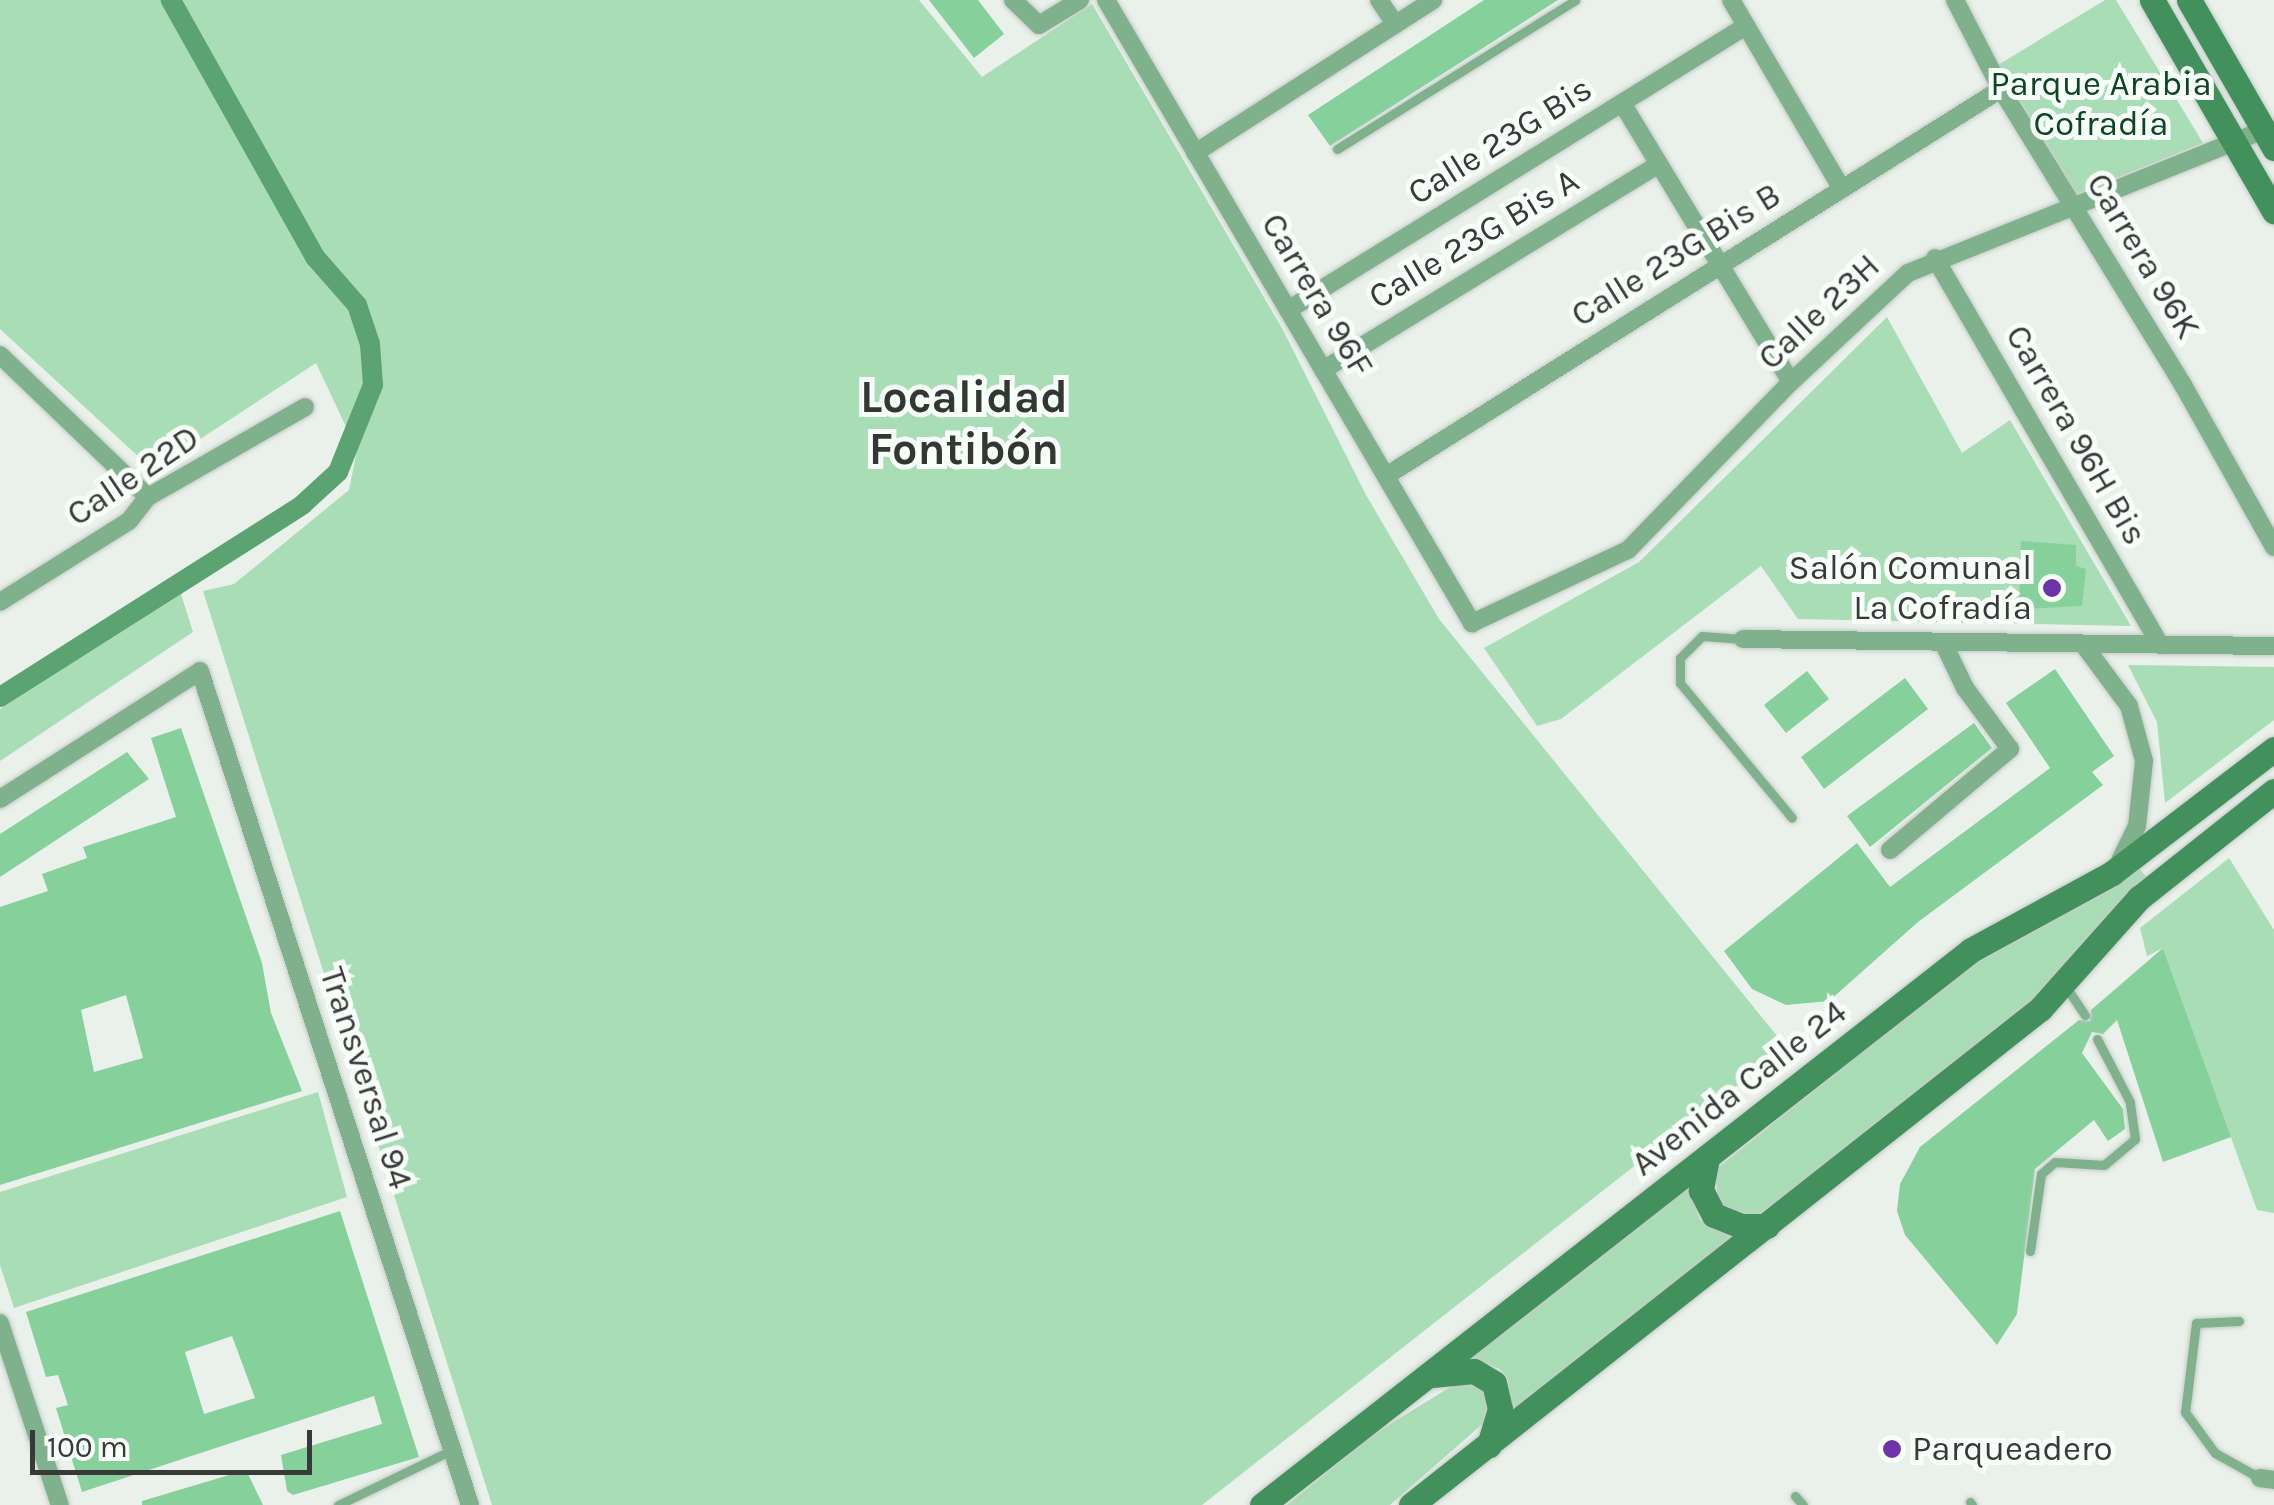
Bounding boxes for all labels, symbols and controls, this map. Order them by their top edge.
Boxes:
park label: Parque Arabia Cofradía [1990,63,2212,145]
street label: Calle 23G Bis [1400,68,1600,214]
street label: Calle 23G Bis A [1361,160,1587,318]
street label: Carrera 96K [2077,166,2209,346]
street label: Calle 23G Bis B [1564,174,1788,336]
street label: Carrera 96F [1252,206,1382,384]
street label: Calle 23H [1749,245,1889,379]
street label: Carrera 96H Bis [1996,318,2156,552]
district label: Localidad Fontibón [860,371,1068,477]
street label: Calle 22D [59,417,207,535]
place label: Salón Comunal La Cofradía [1789,547,2032,629]
marker: Salón Comunal La Cofradía [2041,577,2063,599]
street label: Transversal 94 [310,962,422,1194]
street label: Avenida Calle 24 [1623,991,1855,1185]
scale bar [35,1410,318,1472]
place label: Parqueadero [1912,1428,2113,1470]
text: 100 m [47,1429,128,1465]
marker: Parqueadero [1881,1438,1903,1460]

